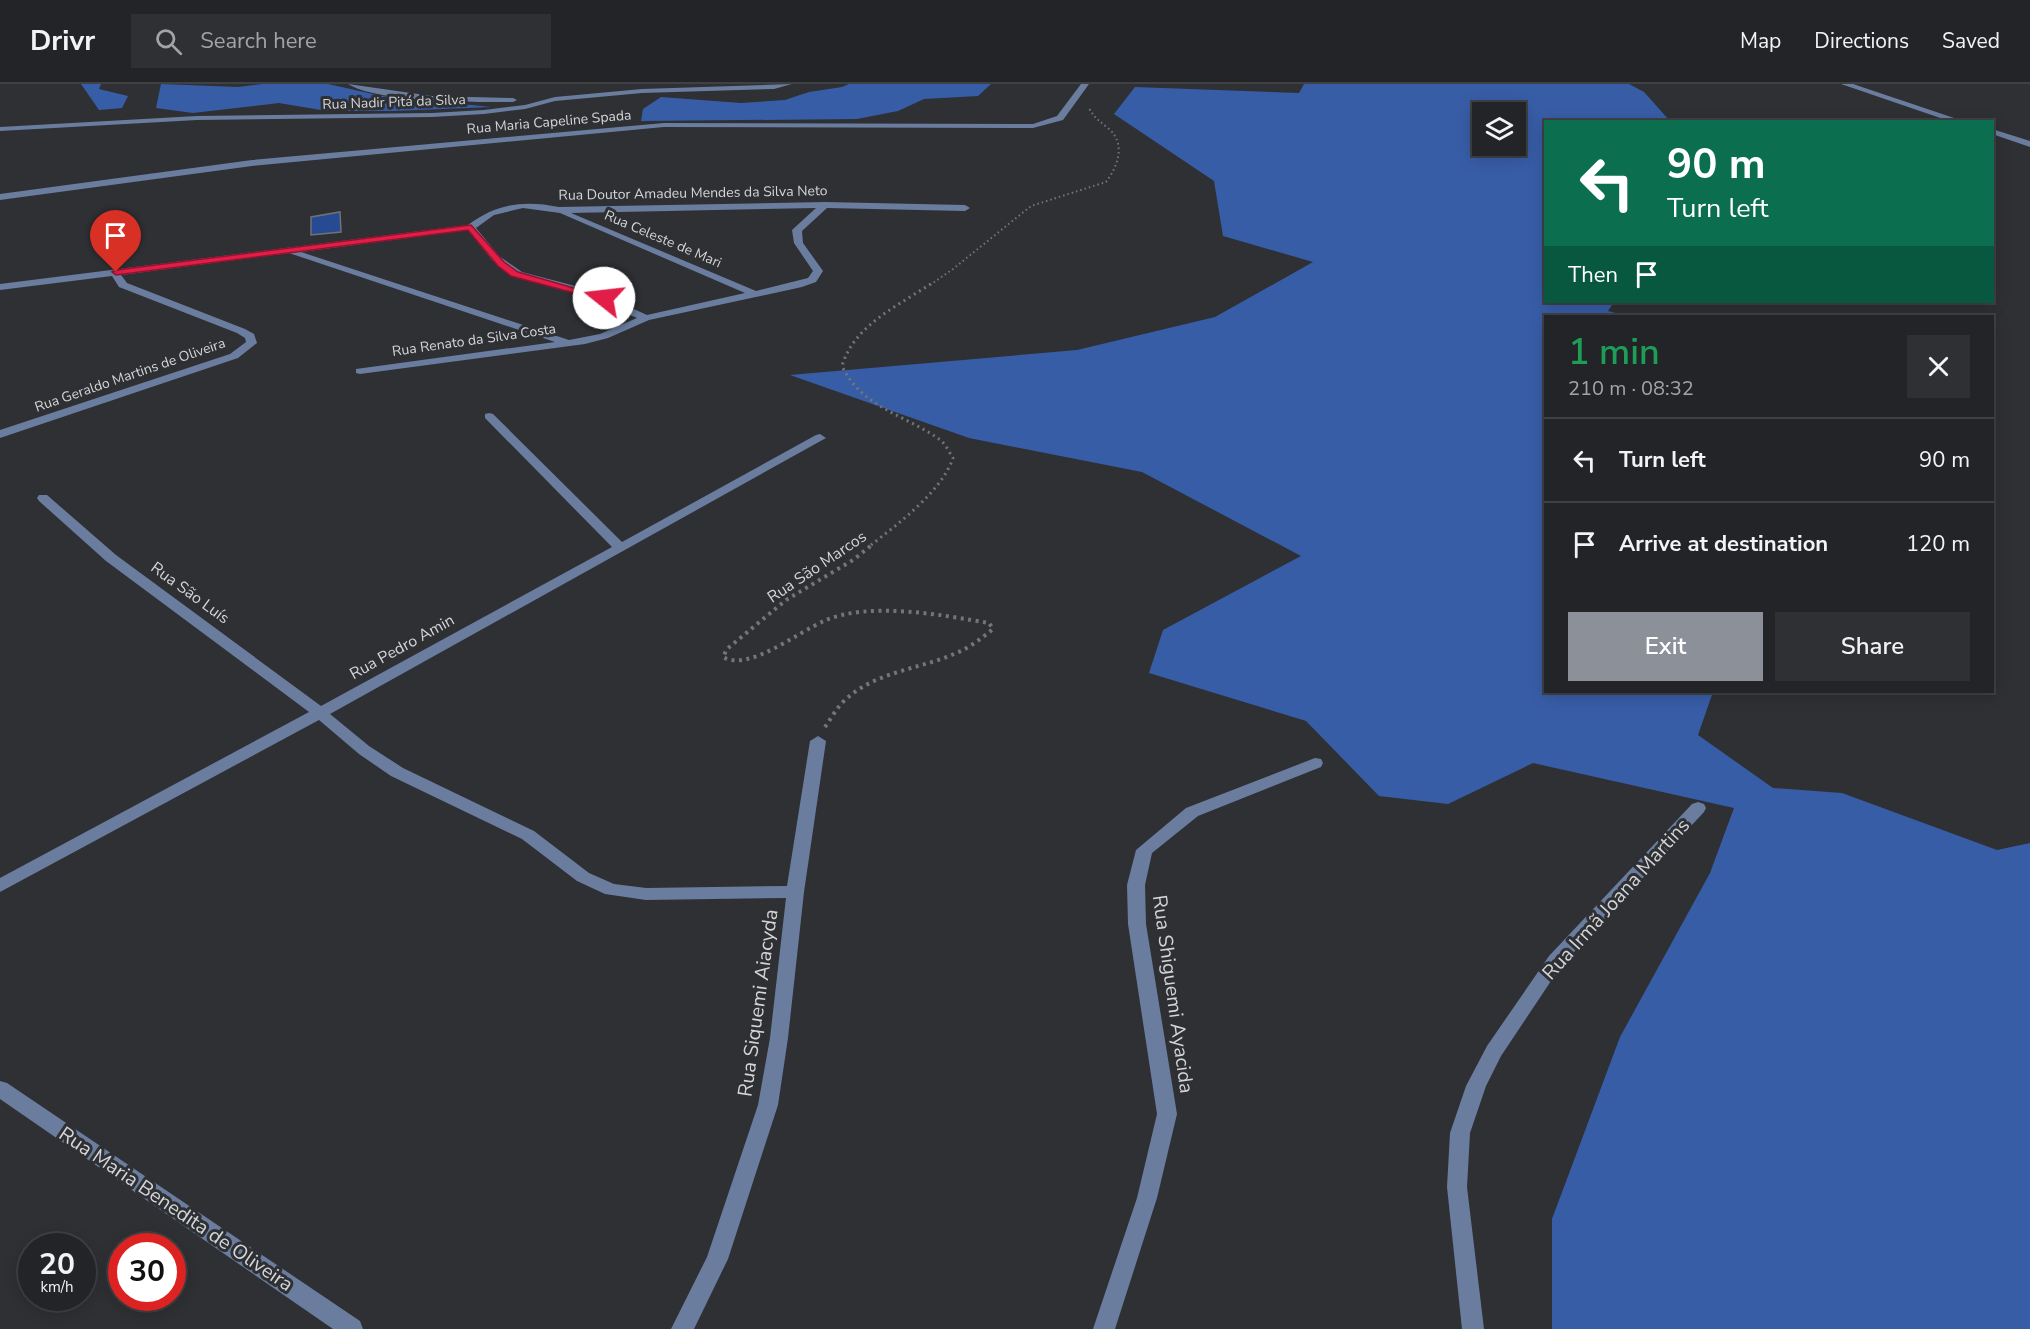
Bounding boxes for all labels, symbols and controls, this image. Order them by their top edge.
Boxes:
search box [131,14,551,68]
text: Drivr [30,22,95,60]
icon: search [152,25,185,58]
text: Search here [200,26,317,56]
text: Map [1740,27,1781,55]
text: Directions [1814,27,1909,55]
text: Saved [1942,27,2000,55]
street label: Rua Nadir Pitá da Silva [322,90,466,114]
map controls [1472,102,1526,156]
button: layers [1472,102,1526,156]
street label: Rua Maria Capeline Spada [466,105,632,139]
text: 90 m [1667,136,1766,193]
icon: left [1568,144,1646,222]
street label: Rua Doutor Amadeu Mendes da Silva Neto [558,181,828,205]
text: Turn left [1667,190,1768,227]
street label: Rua Celeste de Mari [602,206,724,272]
pin [90,210,141,272]
icon: arrive [99,219,132,252]
icon: arrive [1630,258,1663,291]
text: Then [1568,260,1618,290]
position arrow [572,266,636,330]
street label: Rua Renato da Silva Costa [391,319,557,361]
text: 1 min [1568,328,1660,377]
street label: Rua Geraldo Martins de Oliveira [32,333,228,417]
button: close [1907,335,1970,398]
text: 210 m · 08:32 [1568,375,1694,402]
icon: left [1568,444,1601,477]
text: Turn left [1619,445,1706,475]
text: 90 m [1919,445,1970,475]
street label: Rua São Marcos [763,526,871,608]
icon: arrive [1568,528,1601,561]
text: Arrive at destination [1619,529,1828,559]
text: 120 m [1906,529,1970,559]
street label: Rua São Luís [146,557,234,629]
street label: Rua Pedro Amin [346,609,458,685]
button: Exit [1568,612,1763,681]
button: Share [1775,612,1970,681]
street label: Rua Irmã Joana Martins [1536,812,1696,986]
street label: Rua Shiguemi Ayacida [1146,893,1200,1095]
street label: Rua Siquemi Aiacyda [731,907,785,1099]
street label: Rua Maria Benedita de Oliveira [54,1120,298,1298]
speed limit sign: 30 [108,1233,186,1311]
text: 20 [39,1244,75,1285]
text: km/h [40,1277,74,1297]

